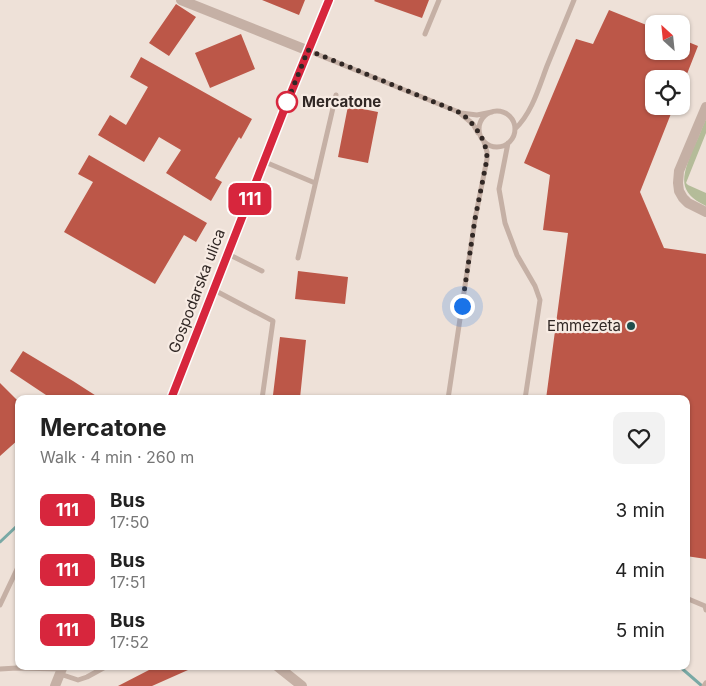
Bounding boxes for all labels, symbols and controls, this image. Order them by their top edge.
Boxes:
north arrow [645,15,690,60]
map controls [645,15,690,115]
button: locate [645,70,690,115]
marker: Mercatone [276,91,298,113]
place label: Mercatone [302,92,381,111]
line badge: 111 [221,183,279,215]
text: 111 [238,188,262,209]
street label: Gospodarska ulica [164,226,229,356]
your location [450,294,475,319]
place label: Emmezeta [547,316,621,335]
marker: Emmezeta [625,320,637,332]
button: heart [613,412,665,464]
text: Mercatone [40,413,167,442]
text: Walk · 4 min · 260 m [40,447,194,467]
text: Bus [110,489,145,512]
text: 111 [56,499,79,520]
text: 3 min [615,499,665,522]
text: 17:50 [110,512,149,532]
text: Bus [110,549,145,572]
text: 111 [56,559,79,580]
text: 4 min [615,559,665,582]
text: 17:51 [110,572,146,592]
text: Bus [110,609,145,632]
text: 111 [56,619,79,640]
text: 5 min [616,619,665,642]
text: 17:52 [110,632,149,652]

